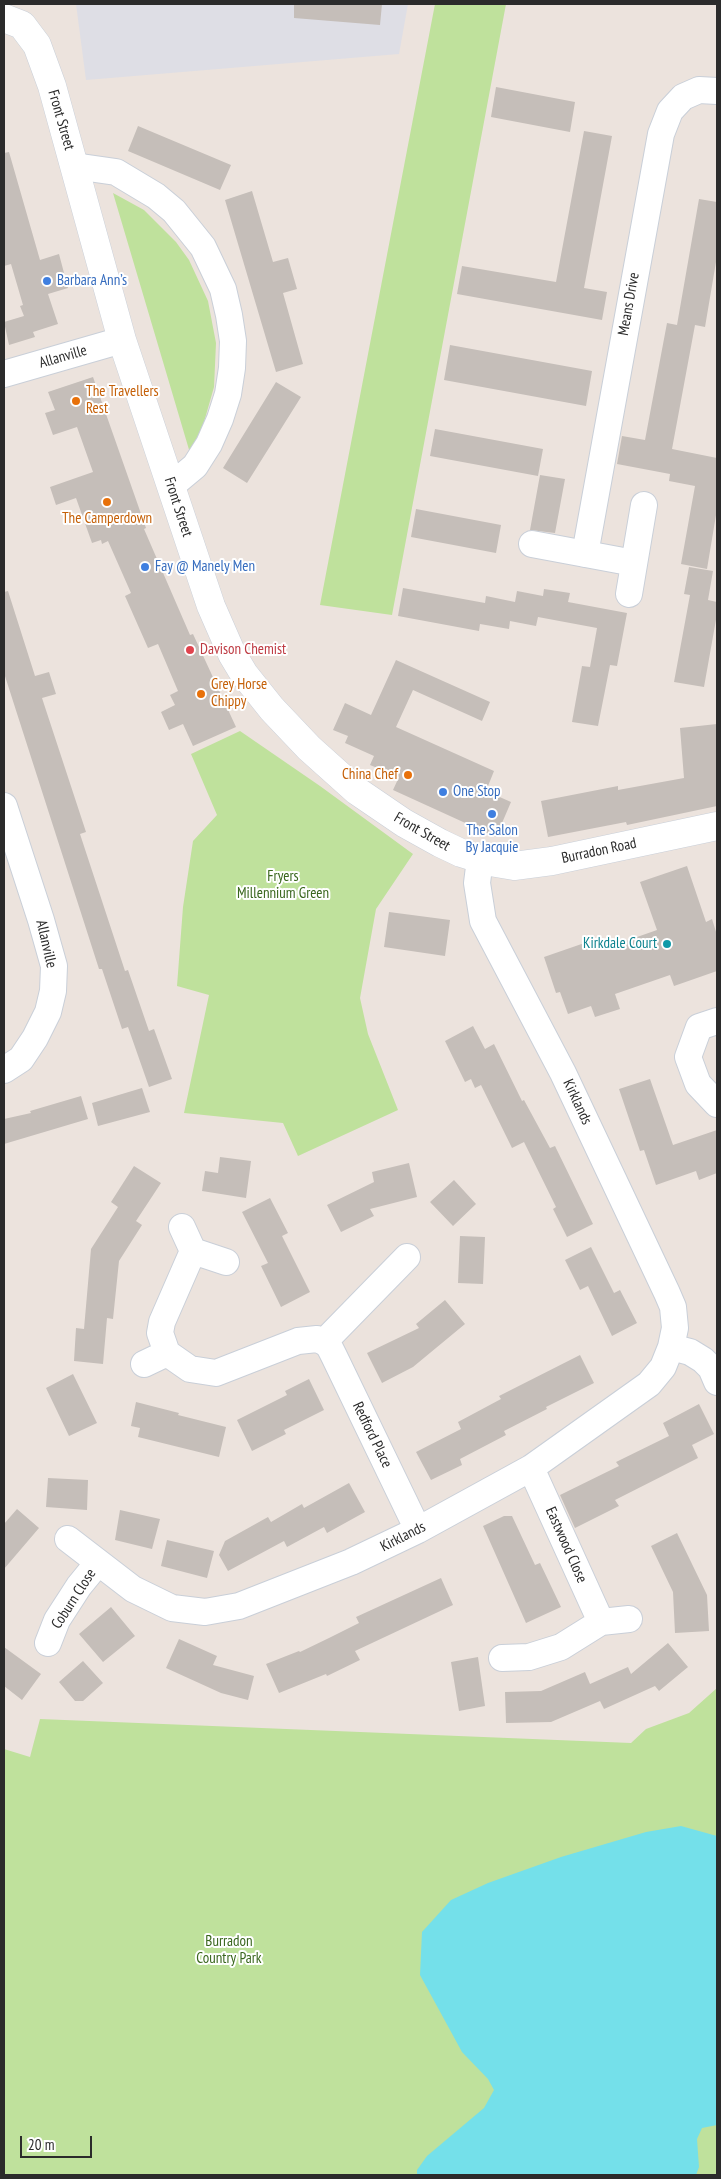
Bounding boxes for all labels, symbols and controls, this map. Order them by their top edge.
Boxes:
street label: Front Street [44,88,78,152]
street label: Means Drive [615,271,643,337]
place label: Barbara Ann’s [57,272,127,290]
marker: Barbara Ann’s [41,275,53,287]
street label: Allanville [37,342,89,372]
place label: The Travellers Rest [86,383,159,418]
marker: The Travellers Rest [70,395,82,407]
street label: Front Street [160,475,196,539]
marker: The Camperdown [101,496,113,508]
place label: The Camperdown [62,510,152,528]
place label: Fay @ Manely Men [155,558,255,576]
marker: Fay @ Manely Men [139,561,151,573]
place label: Davison Chemist [200,641,286,659]
marker: Davison Chemist [184,644,196,656]
place label: Grey Horse Chippy [211,676,267,711]
marker: Grey Horse Chippy [195,688,207,700]
place label: China Chef [342,766,398,784]
marker: China Chef [402,769,414,781]
place label: One Stop [453,783,501,801]
marker: One Stop [437,786,449,798]
marker: The Salon By Jacquie [486,808,498,820]
street label: Front Street [391,809,453,855]
place label: The Salon By Jacquie [465,822,519,857]
street label: Burradon Road [560,834,638,868]
park label: Fryers Millennium Green [237,868,329,903]
street label: Allanville [32,918,60,970]
place label: Kirkdale Court [583,935,657,953]
marker: Kirkdale Court [661,938,673,950]
street label: Kirklands [559,1076,595,1128]
street label: Redford Place [348,1399,396,1471]
street label: Eastwood Close [541,1504,591,1586]
street label: Kirklands [377,1518,429,1556]
street label: Coburn Close [48,1566,100,1632]
park label: Burradon Country Park [196,1933,262,1968]
scale bar [22,2126,95,2158]
text: 20 m [28,2135,54,2154]

